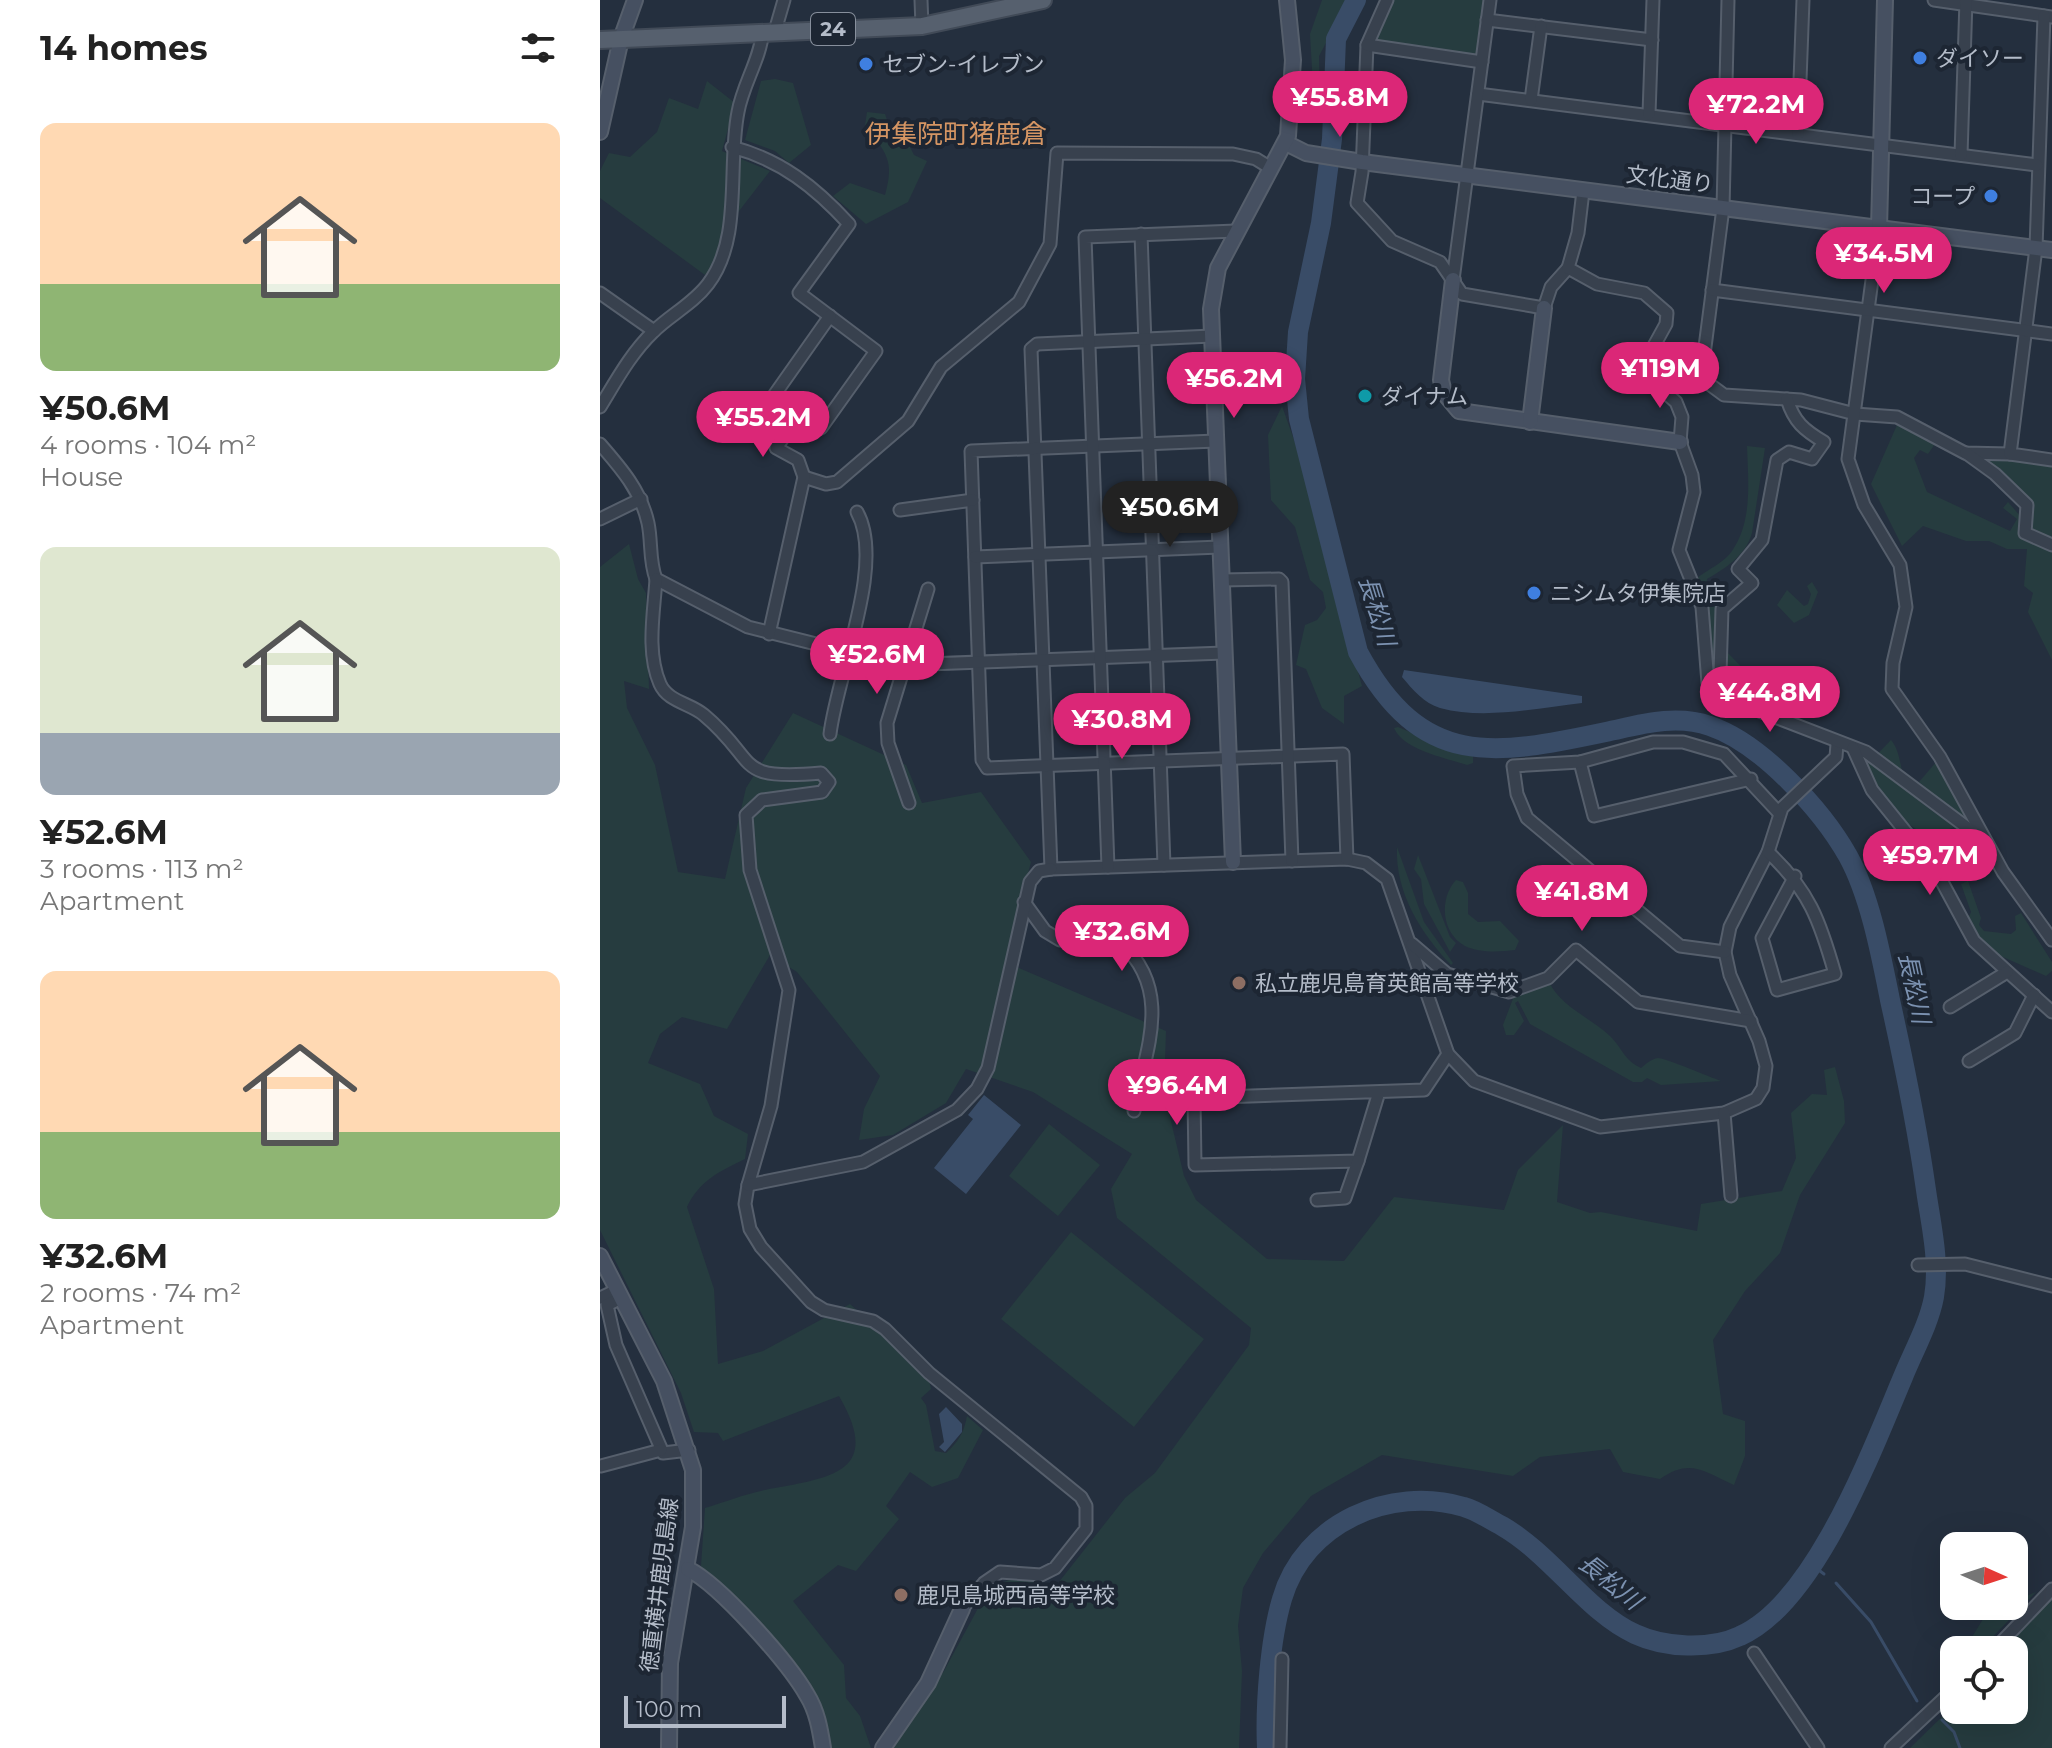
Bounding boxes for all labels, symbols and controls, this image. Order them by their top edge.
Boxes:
road number: 24 [811,13,855,45]
icon: filters [516,26,560,70]
text: 14 homes [40,27,208,69]
place label: ダイソー [1936,45,2024,72]
marker: ダイソー [1911,49,1929,67]
place label: セブン-イレブン [882,51,1044,78]
marker: セブン-イレブン [857,55,875,73]
pin: ¥55.8M [1275,71,1405,139]
pin: ¥72.2M [1691,78,1821,146]
text: ¥55.8M [1290,81,1390,113]
text: ¥72.2M [1707,88,1805,120]
district label: 伊集院町猪鹿倉 [865,118,1047,150]
street label: 文化通り [1625,161,1715,198]
icon: home [228,175,372,319]
place label: コープ [1910,183,1975,210]
marker: コープ [1982,187,2000,205]
pin: ¥34.5M [1819,227,1949,295]
text: ¥34.5M [1834,237,1934,269]
pin: ¥119M [1604,342,1716,410]
pin: ¥56.2M [1169,352,1299,420]
text: ¥119M [1619,352,1701,384]
text: ¥56.2M [1185,362,1283,394]
place label: ダイナム [1381,383,1468,410]
text: ¥50.6M [40,387,170,429]
marker: ダイナム [1356,387,1374,405]
pin: ¥55.2M [698,391,828,459]
text: ¥55.2M [714,401,812,433]
text: 4 rooms · 104 m² [40,429,257,461]
text: House [40,461,123,493]
pin: ¥50.6M [1105,481,1235,549]
text: ¥50.6M [1120,491,1220,523]
water label: 長松川 [1353,572,1403,652]
place label: ニシムタ伊集院店 [1550,580,1726,607]
marker: ニシムタ伊集院店 [1525,584,1543,602]
icon: home [228,599,372,743]
pin: ¥52.6M [812,628,942,696]
text: ¥52.6M [828,638,926,670]
pin: ¥44.8M [1705,666,1835,734]
text: ¥44.8M [1718,676,1822,708]
pin: ¥30.8M [1057,693,1187,761]
text: ¥30.8M [1071,703,1173,735]
text: ¥52.6M [40,811,168,853]
pin: ¥59.7M [1865,829,1995,897]
text: ¥59.7M [1881,839,1979,871]
text: 3 rooms · 113 m² [40,853,244,885]
pin: ¥41.8M [1517,865,1647,933]
text: ¥41.8M [1534,875,1630,907]
text: Apartment [40,885,184,917]
pin: ¥32.6M [1057,905,1187,973]
text: ¥32.6M [1073,915,1171,947]
water label: 長松川 [1893,950,1937,1029]
place label: 私立鹿児島育英館高等学校 [1255,970,1519,997]
marker: 私立鹿児島育英館高等学校 [1230,974,1248,992]
icon: home [228,1023,372,1167]
pin: ¥96.4M [1112,1059,1242,1127]
text: ¥96.4M [1126,1069,1228,1101]
text: ¥32.6M [40,1235,168,1277]
text: 2 rooms · 74 m² [40,1277,241,1309]
text: Apartment [40,1309,184,1341]
street label: 徳重横井鹿児島線 [635,1496,684,1674]
north arrow [1940,1532,2028,1620]
map controls [1940,1532,2028,1724]
water label: 長松川 [1573,1548,1650,1617]
place label: 鹿児島城西高等学校 [917,1582,1115,1609]
marker: 鹿児島城西高等学校 [892,1586,910,1604]
button: locate [1940,1636,2028,1724]
scale bar [624,1692,786,1728]
text: 100 m [636,1696,702,1723]

